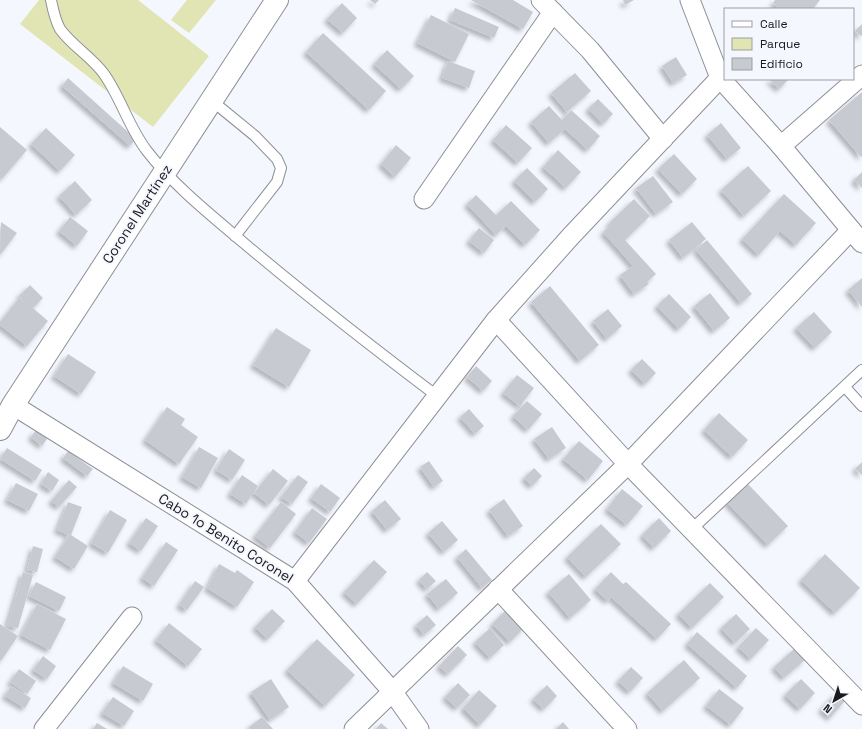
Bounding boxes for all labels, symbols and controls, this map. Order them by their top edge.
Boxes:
legend [724,8,854,80]
text: Calle [760,16,788,32]
text: Parque [760,36,800,52]
text: Edificio [760,56,803,72]
street label: Coronel Martínez [98,161,176,267]
street label: Cabo 1o Benito Coronel [155,489,297,587]
north arrow [814,681,854,721]
text: N [820,701,835,717]

